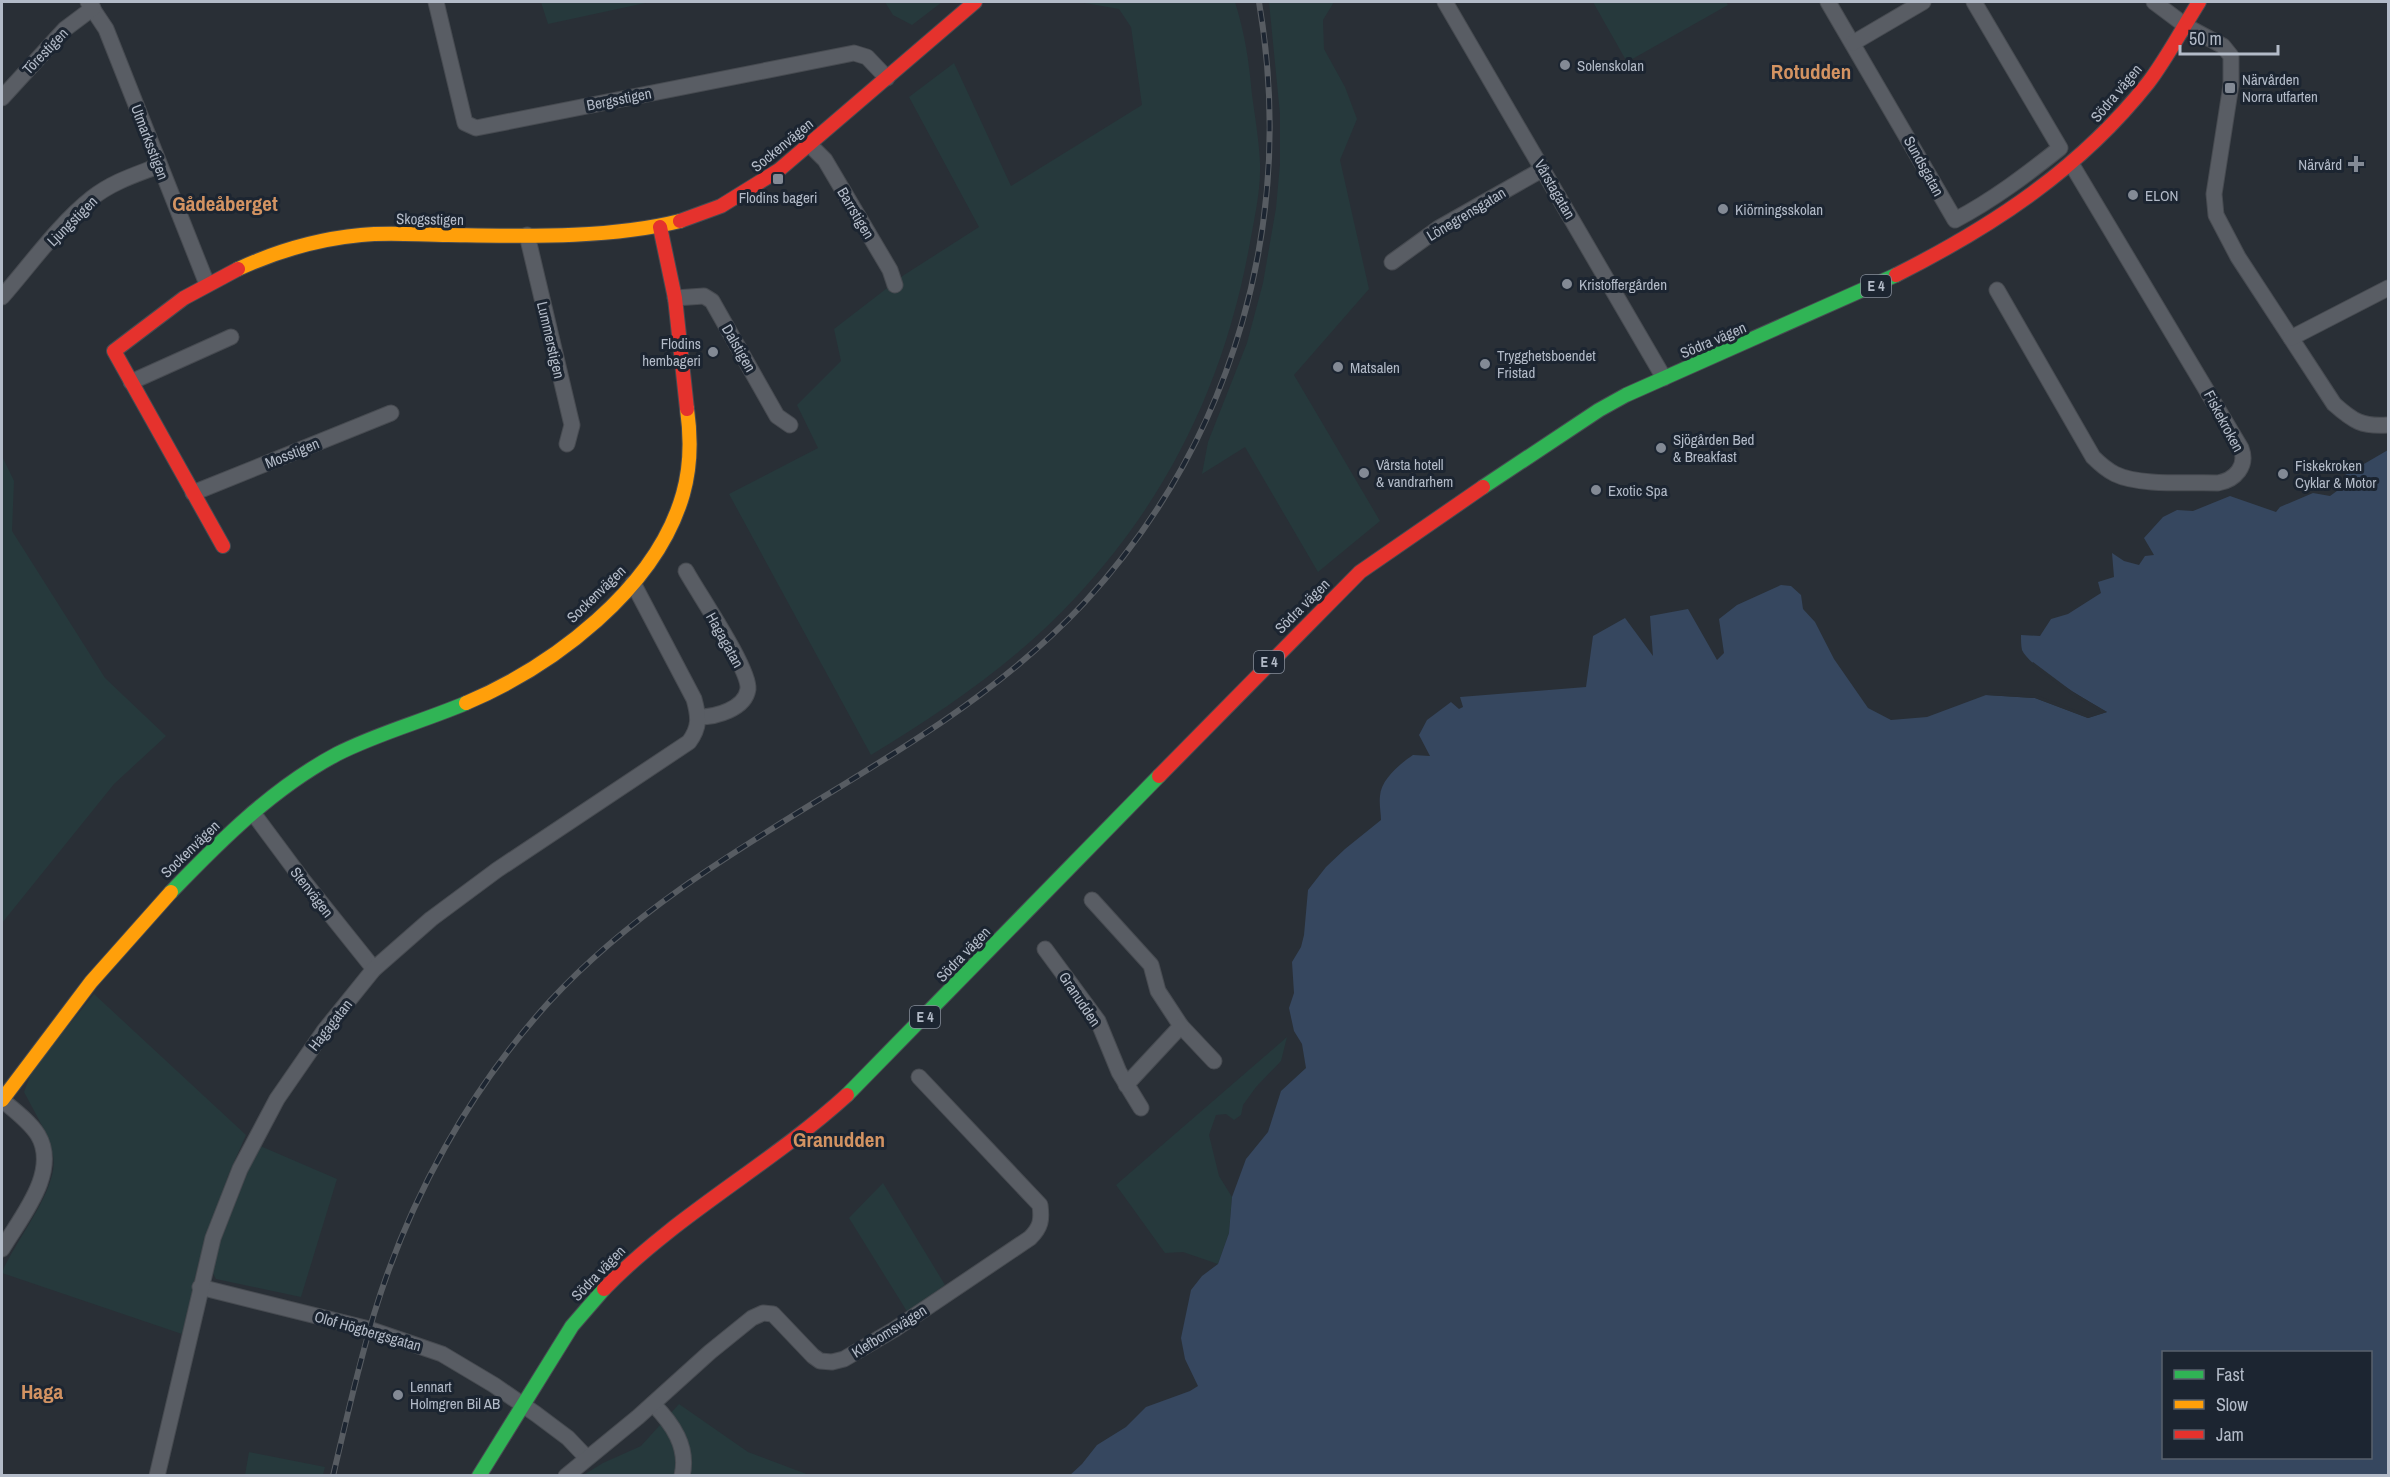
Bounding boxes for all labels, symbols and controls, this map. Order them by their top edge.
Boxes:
scale bar [2180,18,2278,56]
street label: Törestigen [17,23,73,79]
text: 50 m [2189,26,2222,51]
place label: Solenskolan [1577,55,1644,76]
district label: Rotudden [1771,57,1851,86]
marker: Solenskolan [1558,58,1572,72]
street label: Södra vägen [2086,60,2146,126]
place label: Närvården Norra utfarten [2242,69,2318,107]
marker: Närvården Norra utfarten [2223,81,2237,95]
street label: Bergsstigen [585,82,653,116]
street label: Utmarksstigen [126,101,174,183]
street label: Sockenvägen [746,113,818,177]
street label: Sundsgatan [1899,132,1949,200]
place label: Närvård [2298,154,2342,175]
street label: Vårstagatan [1530,155,1580,223]
marker: Närvård [2347,155,2365,173]
marker: Flodins bageri [771,172,785,186]
street label: Lönegrensgatan [1422,182,1510,246]
street label: Barrstigen [832,183,880,243]
place label: ELON [2145,185,2179,206]
place label: Flodins bageri [739,187,817,208]
marker: ELON [2126,188,2140,202]
district label: Gådeåberget [172,189,278,218]
street label: Ljungstigen [42,191,102,251]
place label: Kiörningsskolan [1735,199,1823,220]
marker: Kiörningsskolan [1716,202,1730,216]
street label: Skogsstigen [396,208,464,230]
place label: Kristoffergården [1579,274,1667,295]
road number: E 4 [1861,275,1891,297]
marker: Kristoffergården [1560,277,1574,291]
street label: Lummerstigen [532,299,570,381]
street label: Södra vägen [1677,317,1749,363]
street label: Dalstigen [717,320,761,376]
place label: Flodins hembageri [642,333,701,371]
marker: Flodins hembageri [706,345,720,359]
place label: Trygghetsboendet Fristad [1497,345,1596,383]
place label: Matsalen [1350,357,1400,378]
marker: Trygghetsboendet Fristad [1478,357,1492,371]
marker: Matsalen [1331,360,1345,374]
street label: Fiskekroken [2199,386,2249,456]
place label: Sjögården Bed & Breakfast [1673,429,1754,467]
street label: Mosstigen [262,433,322,473]
marker: Sjögården Bed & Breakfast [1654,441,1668,455]
place label: Vårsta hotell & vandrarhem [1376,454,1453,492]
place label: Fiskekroken Cyklar & Motor [2295,455,2376,493]
marker: Vårsta hotell & vandrarhem [1357,466,1371,480]
marker: Fiskekroken Cyklar & Motor [2276,467,2290,481]
place label: Exotic Spa [1608,480,1668,501]
marker: Exotic Spa [1589,483,1603,497]
street label: Sockenvägen [562,561,630,627]
street label: Södra vägen [1270,574,1334,638]
street label: Hagagatan [701,609,749,671]
road number: E 4 [1254,651,1284,673]
street label: Sockenvägen [156,816,224,882]
street label: Stenvägen [286,862,338,922]
street label: Södra vägen [931,922,995,986]
street label: Granudden [1054,968,1106,1030]
street label: Hagagatan [303,995,357,1055]
road number: E 4 [910,1006,940,1028]
district label: Granudden [793,1125,885,1154]
street label: Södra vägen [566,1241,630,1305]
street label: Klefbomsvägen [847,1300,931,1362]
street label: Olof Högbergsgatan [312,1306,424,1356]
legend [2162,1351,2372,1459]
text: Fast [2216,1362,2244,1387]
place label: Lennart Holmgren Bil AB [410,1376,500,1414]
district label: Haga [21,1377,63,1406]
marker: Lennart Holmgren Bil AB [391,1388,405,1402]
text: Slow [2216,1392,2248,1417]
text: Jam [2216,1422,2244,1447]

